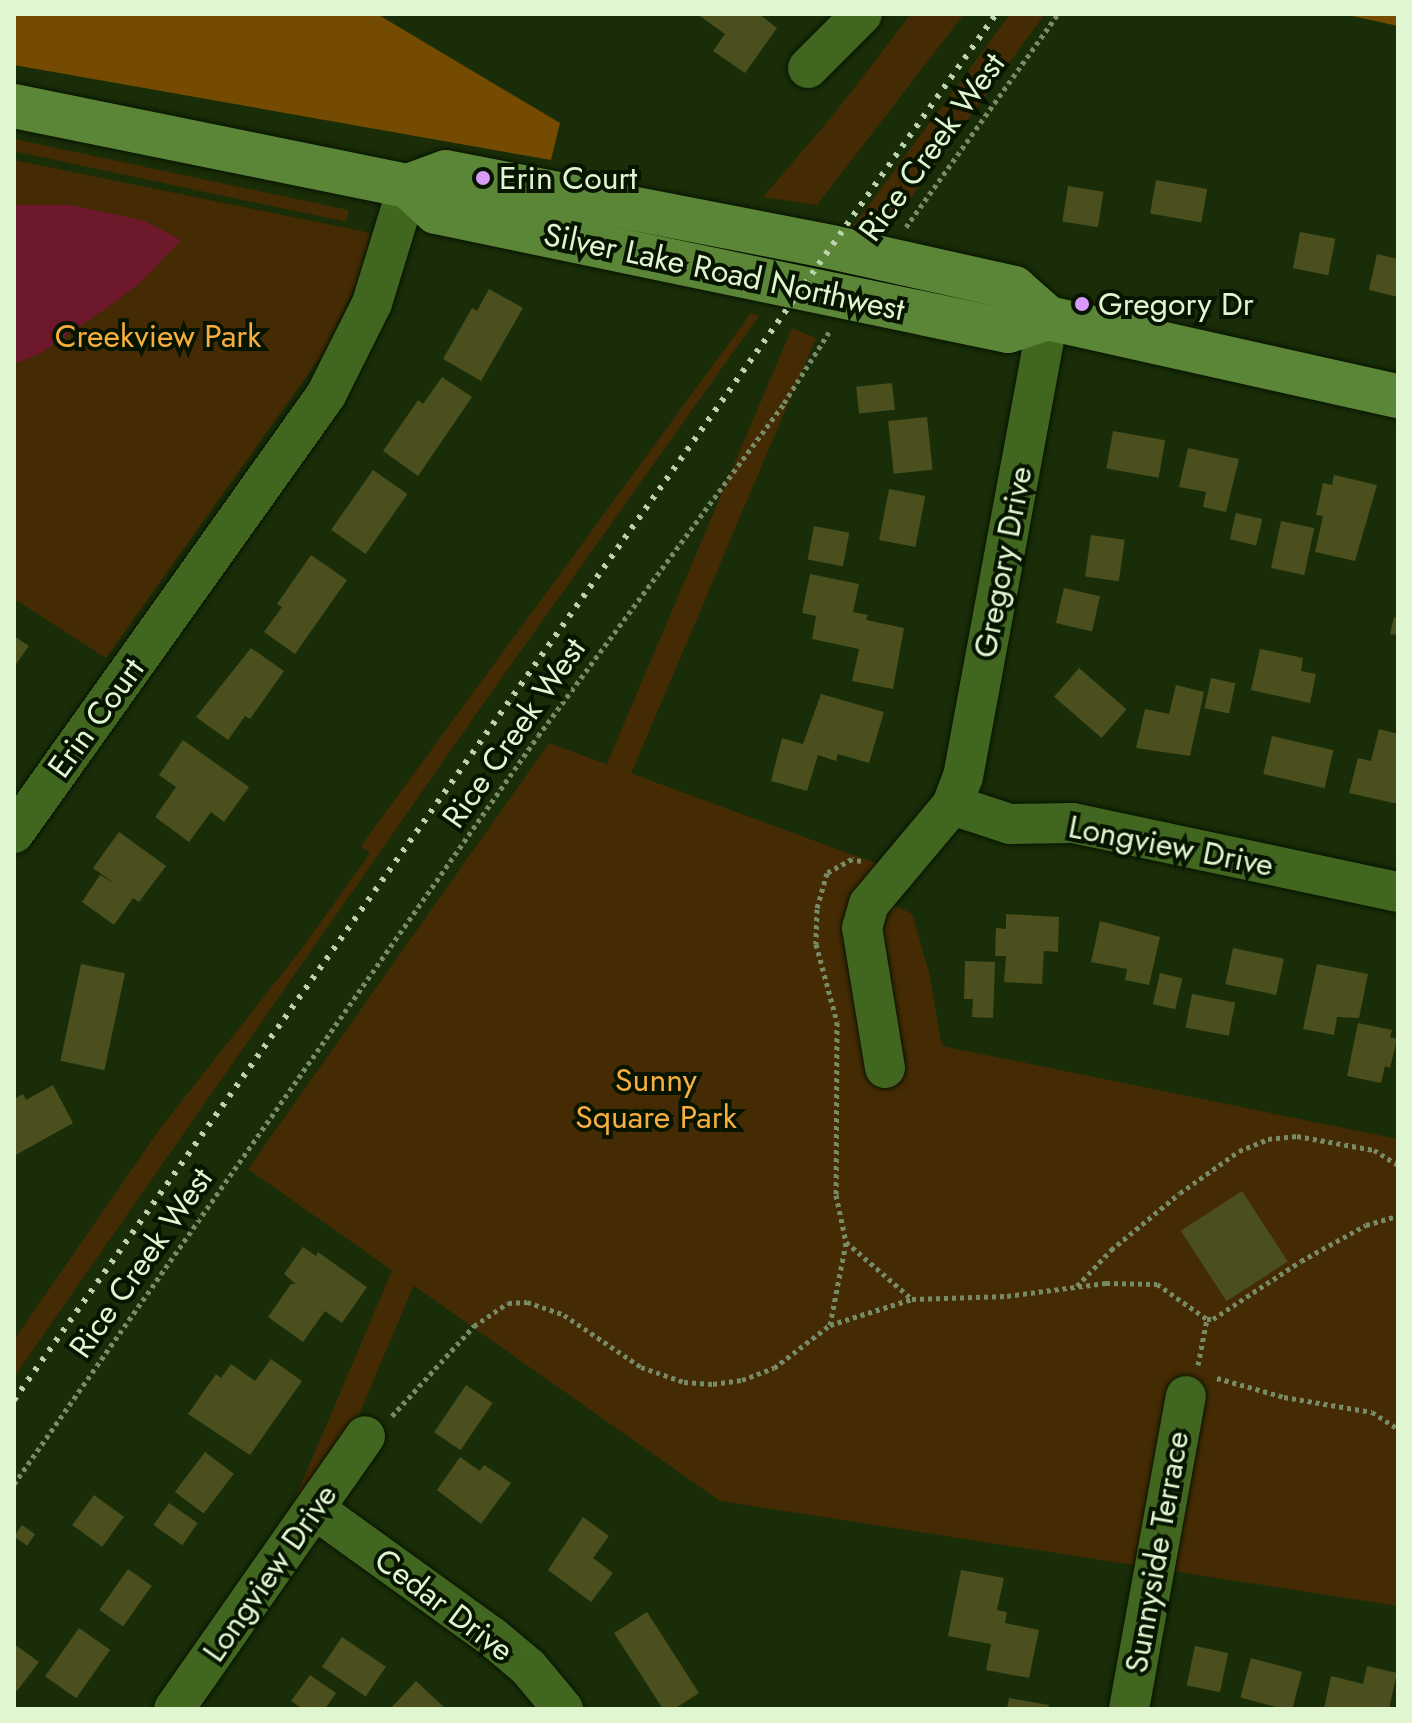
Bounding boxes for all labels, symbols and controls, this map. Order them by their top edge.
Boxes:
street label: Rice Creek West [851,46,1013,248]
place label: Erin Court [499,159,637,197]
marker: Erin Court [474,169,492,187]
street label: Silver Lake Road Northwest [540,215,908,329]
place label: Gregory Dr [1098,285,1254,323]
marker: Gregory Dr [1073,295,1091,313]
park label: Creekview Park [55,317,261,355]
street label: Gregory Drive [966,463,1040,661]
street label: Rice Creek West [434,631,594,835]
street label: Erin Court [40,651,152,785]
street label: Longview Drive [1065,807,1277,885]
park label: Sunny Square Park [575,1062,737,1137]
street label: Rice Creek West [61,1161,221,1365]
street label: Sunnyside Terrace [1117,1428,1197,1676]
street label: Longview Drive [195,1477,345,1669]
street label: Cedar Drive [367,1540,521,1670]

